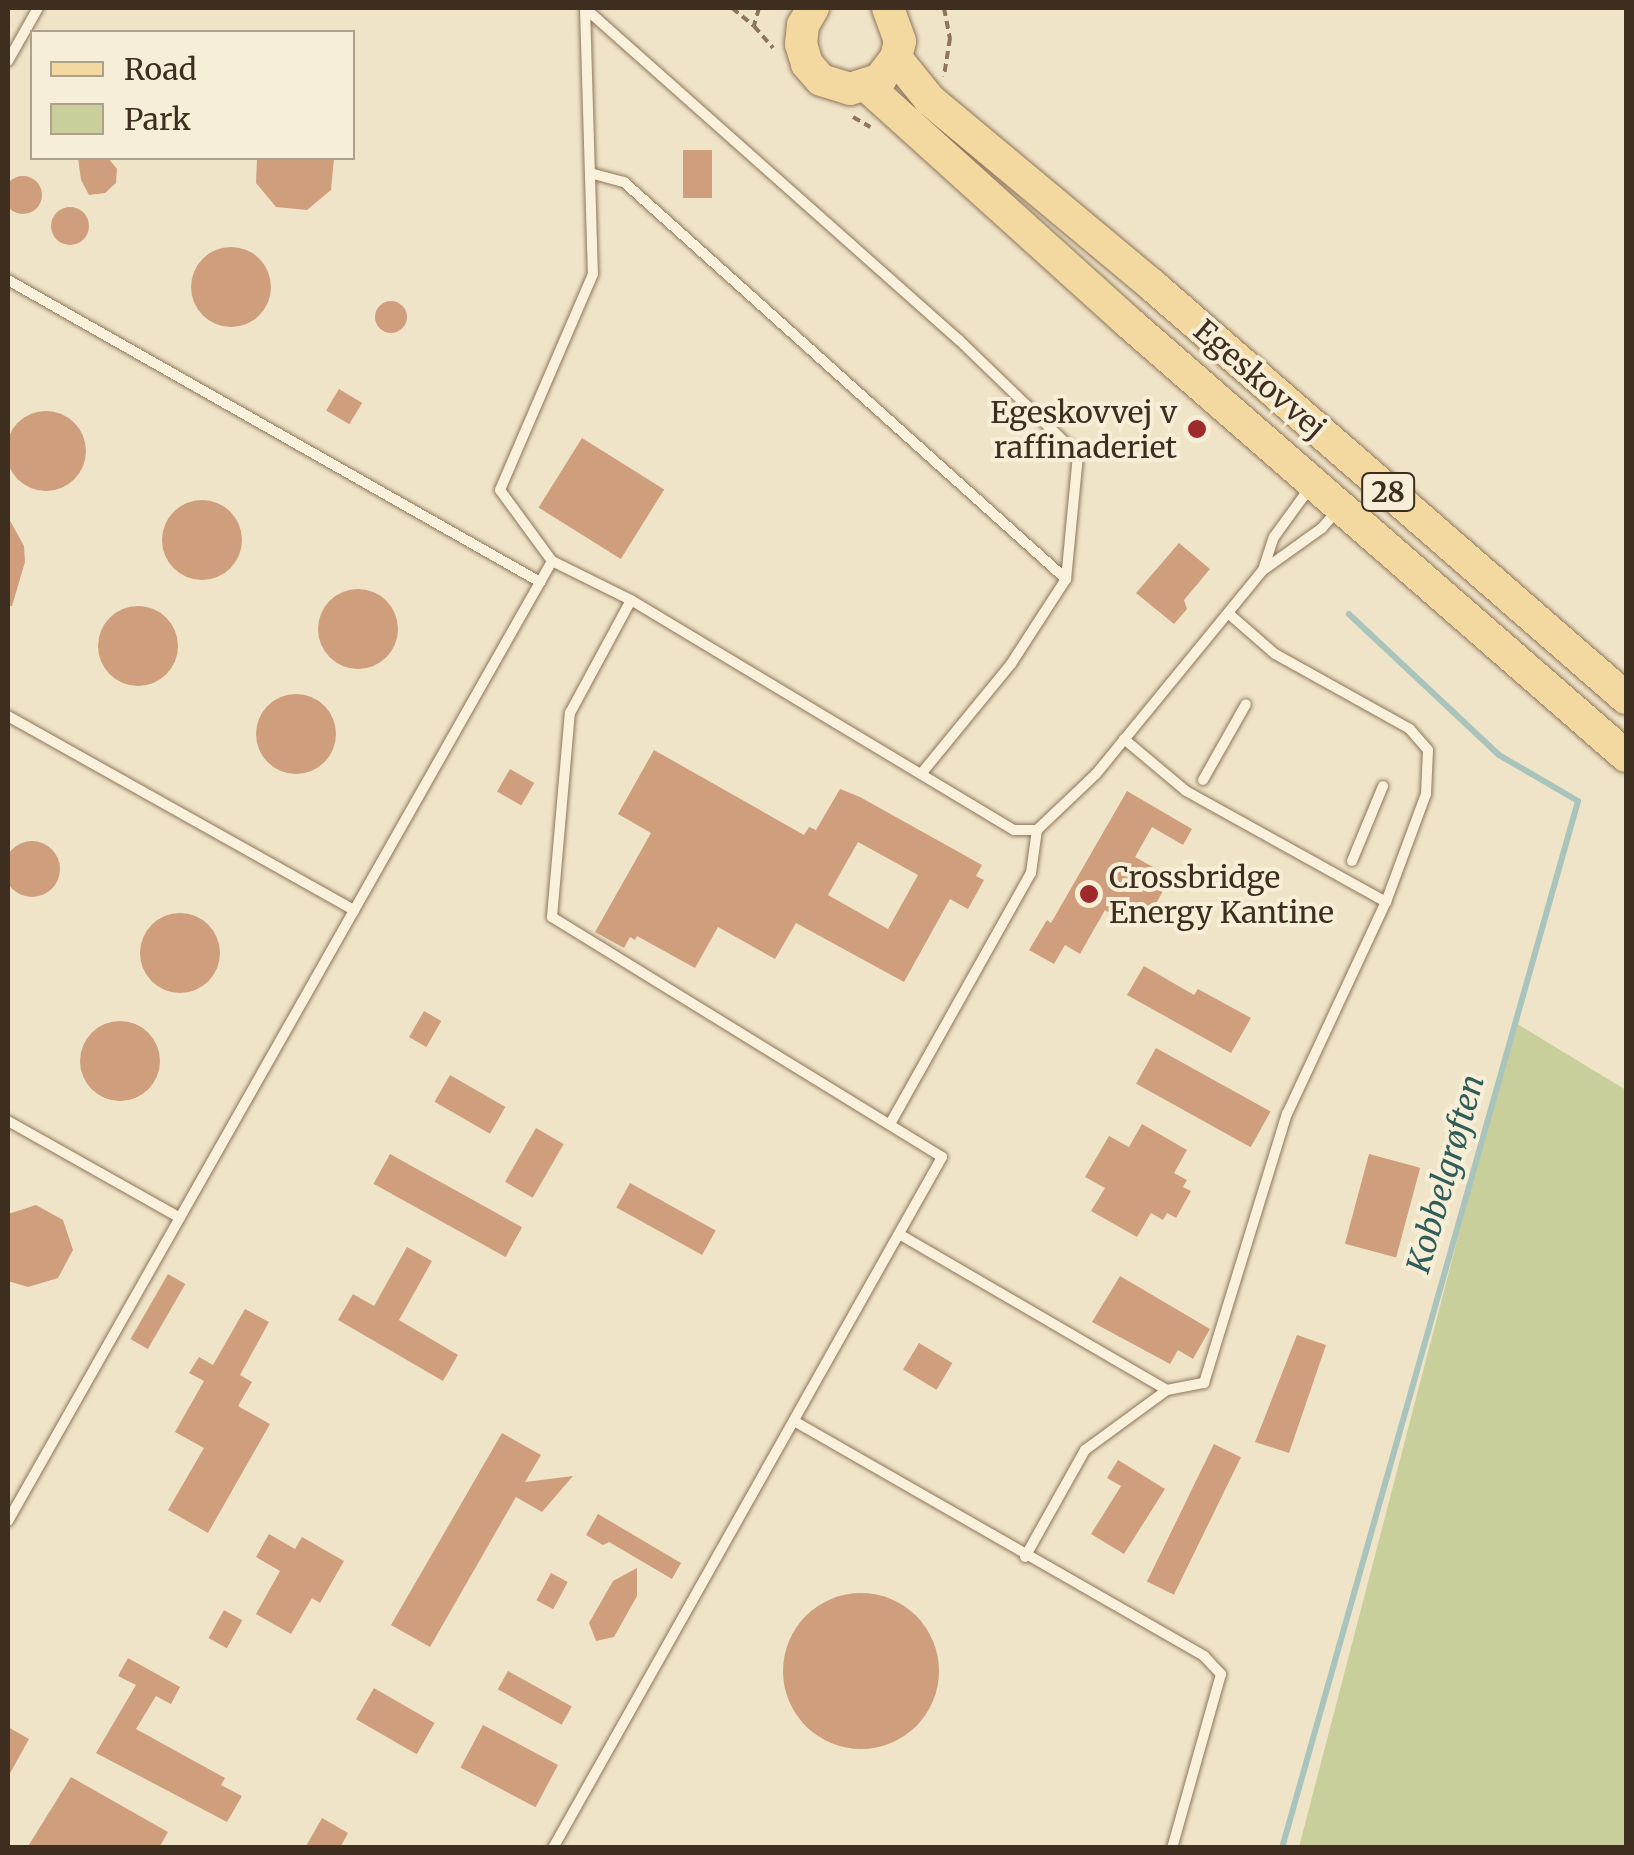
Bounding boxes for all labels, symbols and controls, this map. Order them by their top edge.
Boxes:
legend [30,30,355,160]
text: Road [124,50,197,88]
text: Park [124,100,191,138]
street label: Egeskovvej [1187,312,1333,446]
place label: Egeskovvej v raffinaderiet [990,394,1177,464]
marker: Egeskovvej v raffinaderiet [1186,418,1208,440]
road number: 28 [1360,469,1416,515]
place label: Crossbridge Energy Kantine [1109,859,1334,930]
marker: Crossbridge Energy Kantine [1078,883,1100,905]
water label: Kobbelgrøften [1399,1071,1493,1277]

